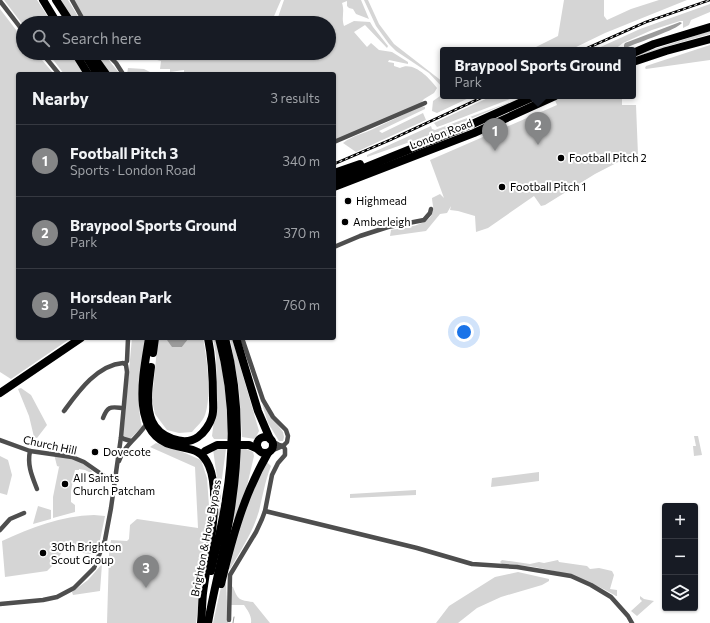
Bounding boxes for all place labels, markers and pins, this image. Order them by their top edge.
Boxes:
pin: 2 [525,112,551,145]
pin: 1 [482,118,508,151]
place label: Football Pitch 2 [569,151,647,164]
marker: Football Pitch 2 [556,153,566,163]
place label: Football Pitch 1 [510,180,586,193]
marker: Football Pitch 1 [497,182,507,192]
place label: Highmead [356,194,407,207]
marker: Highmead [343,196,353,206]
place label: Amberleigh [353,215,411,228]
marker: Amberleigh [340,217,350,227]
place label: Dovecote [103,445,151,458]
marker: Dovecote [90,447,100,457]
place label: All Saints Church Patcham [73,471,155,497]
marker: All Saints Church Patcham [60,479,70,489]
place label: 30th Brighton Scout Group [51,540,121,566]
marker: 30th Brighton Scout Group [38,548,48,558]
pin: 3 [133,555,159,588]

